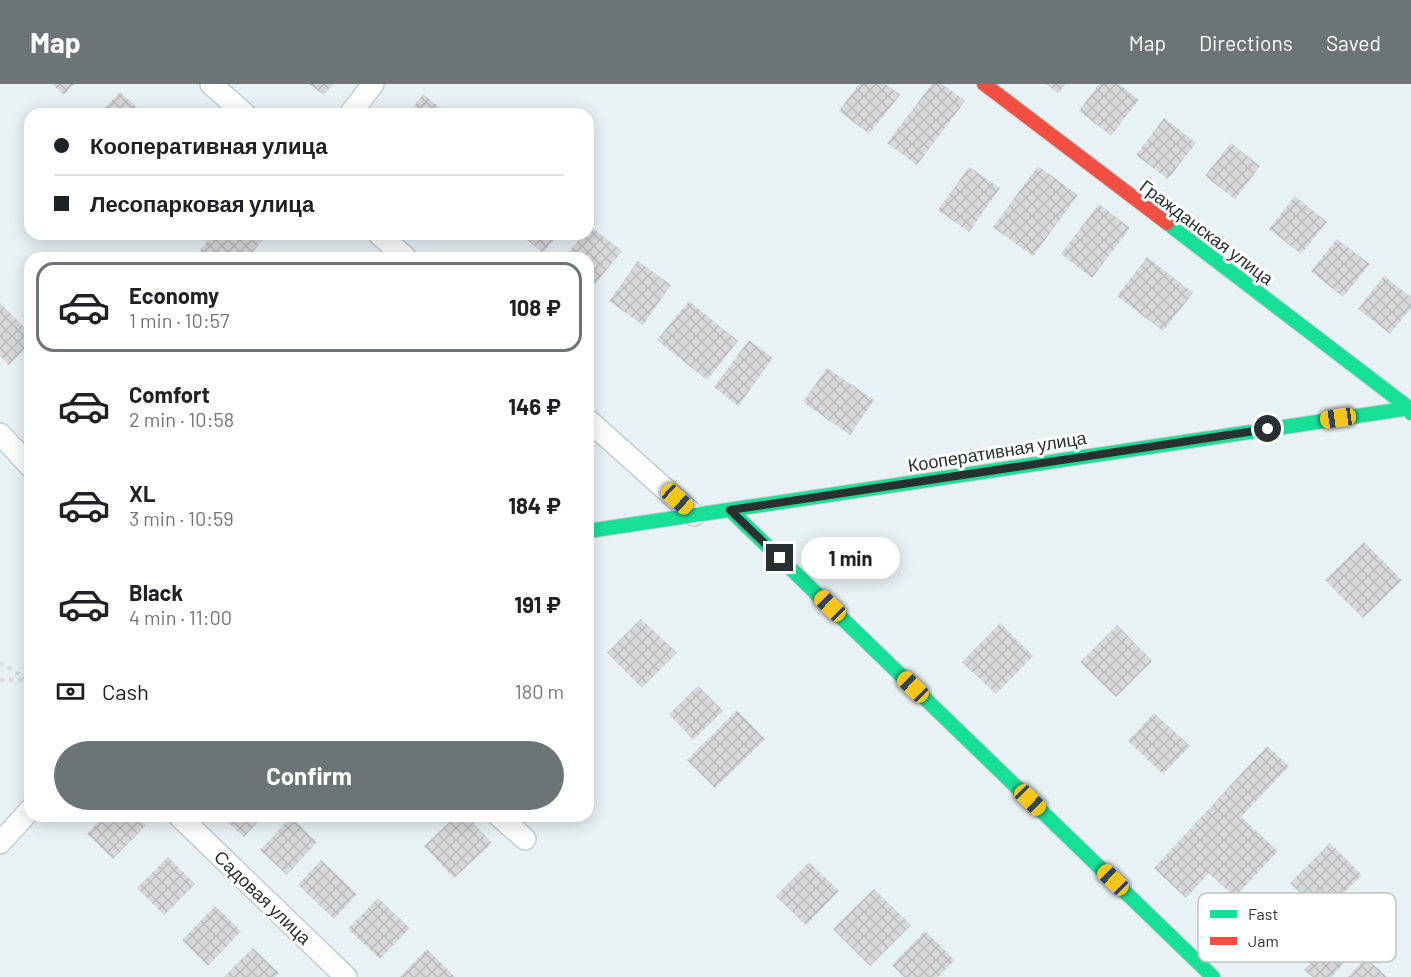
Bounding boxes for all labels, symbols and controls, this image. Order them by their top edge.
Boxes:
text: Map [30,25,81,59]
text: Map [1129,30,1166,55]
text: Directions [1199,30,1293,55]
text: Saved [1326,30,1381,55]
text: Кооперативная улица [90,132,328,158]
street label: Гражданская улица [1136,175,1279,290]
text: Лесопарковая улица [90,190,314,216]
icon: car [57,280,111,334]
text: Economy [129,282,219,308]
text: 108 ₽ [509,294,561,320]
text: 1 min · 10:57 [129,308,229,332]
icon: car [57,379,111,433]
text: Comfort [129,381,210,407]
text: 146 ₽ [508,393,561,419]
text: 2 min · 10:58 [129,407,234,431]
car [1319,407,1357,429]
route start [1254,415,1281,442]
street label: Кооперативная улица [906,426,1089,476]
icon: car [57,478,111,532]
text: XL [129,480,155,506]
car [658,480,696,518]
text: 184 ₽ [508,492,561,518]
text: 3 min · 10:59 [129,506,234,530]
callout: 1 min [801,537,900,579]
route end [766,544,793,571]
text: 1 min [829,546,872,570]
icon: car [57,577,111,631]
text: Black [129,579,183,605]
car [811,587,849,625]
text: 191 ₽ [514,591,561,617]
text: 4 min · 11:00 [129,605,232,629]
car [894,668,932,706]
icon: cash [54,675,87,708]
text: Cash [102,678,149,704]
text: 180 m [515,679,564,703]
button: Confirm [54,741,564,810]
car [1011,781,1049,819]
street label: Садовая улица [210,845,317,949]
car [1094,861,1132,899]
legend [1198,893,1396,962]
text: Fast [1248,904,1278,923]
text: Jam [1248,931,1279,950]

